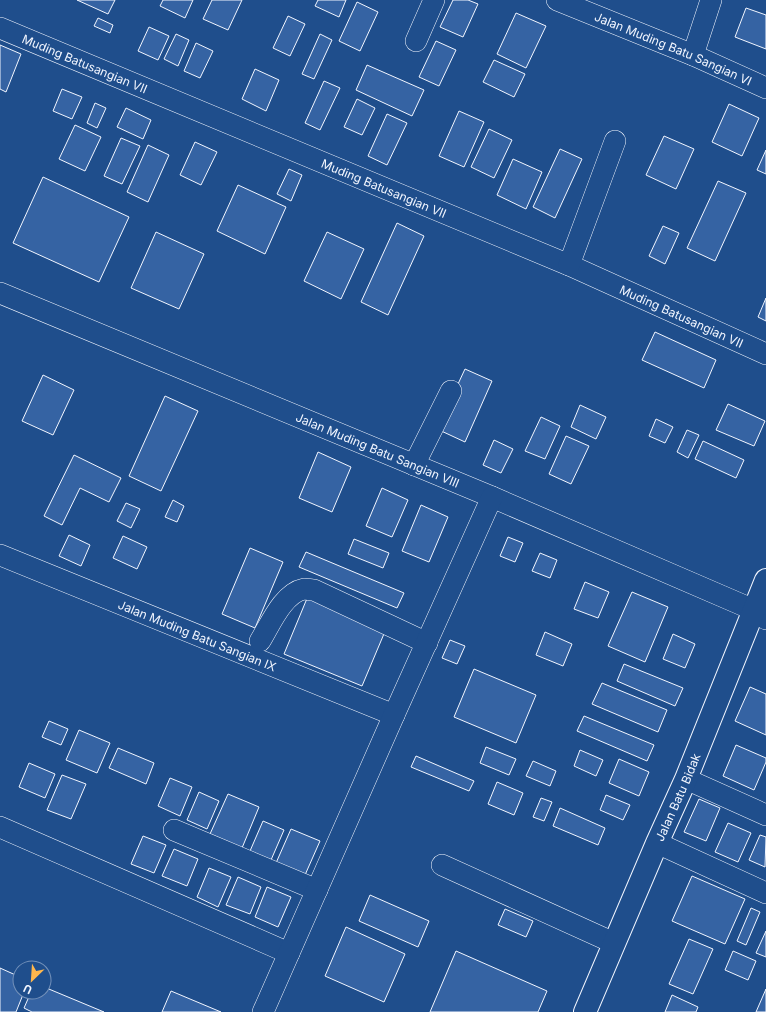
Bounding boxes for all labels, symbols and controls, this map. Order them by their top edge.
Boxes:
street label: Jalan Muding Batu Sangian VI [592,9,754,88]
street label: Muding Batusangian VII [20,31,150,96]
street label: Muding Batusangian VII [319,155,449,221]
street label: Muding Batusangian VII [617,281,746,350]
street label: Jalan Muding Batu Sangian VIII [294,409,462,490]
street label: Jalan Muding Batu Sangian IX [116,596,279,674]
street label: Jalan Batu Bidak [651,751,703,843]
north arrow [12,960,52,1000]
text: U [21,981,34,997]

